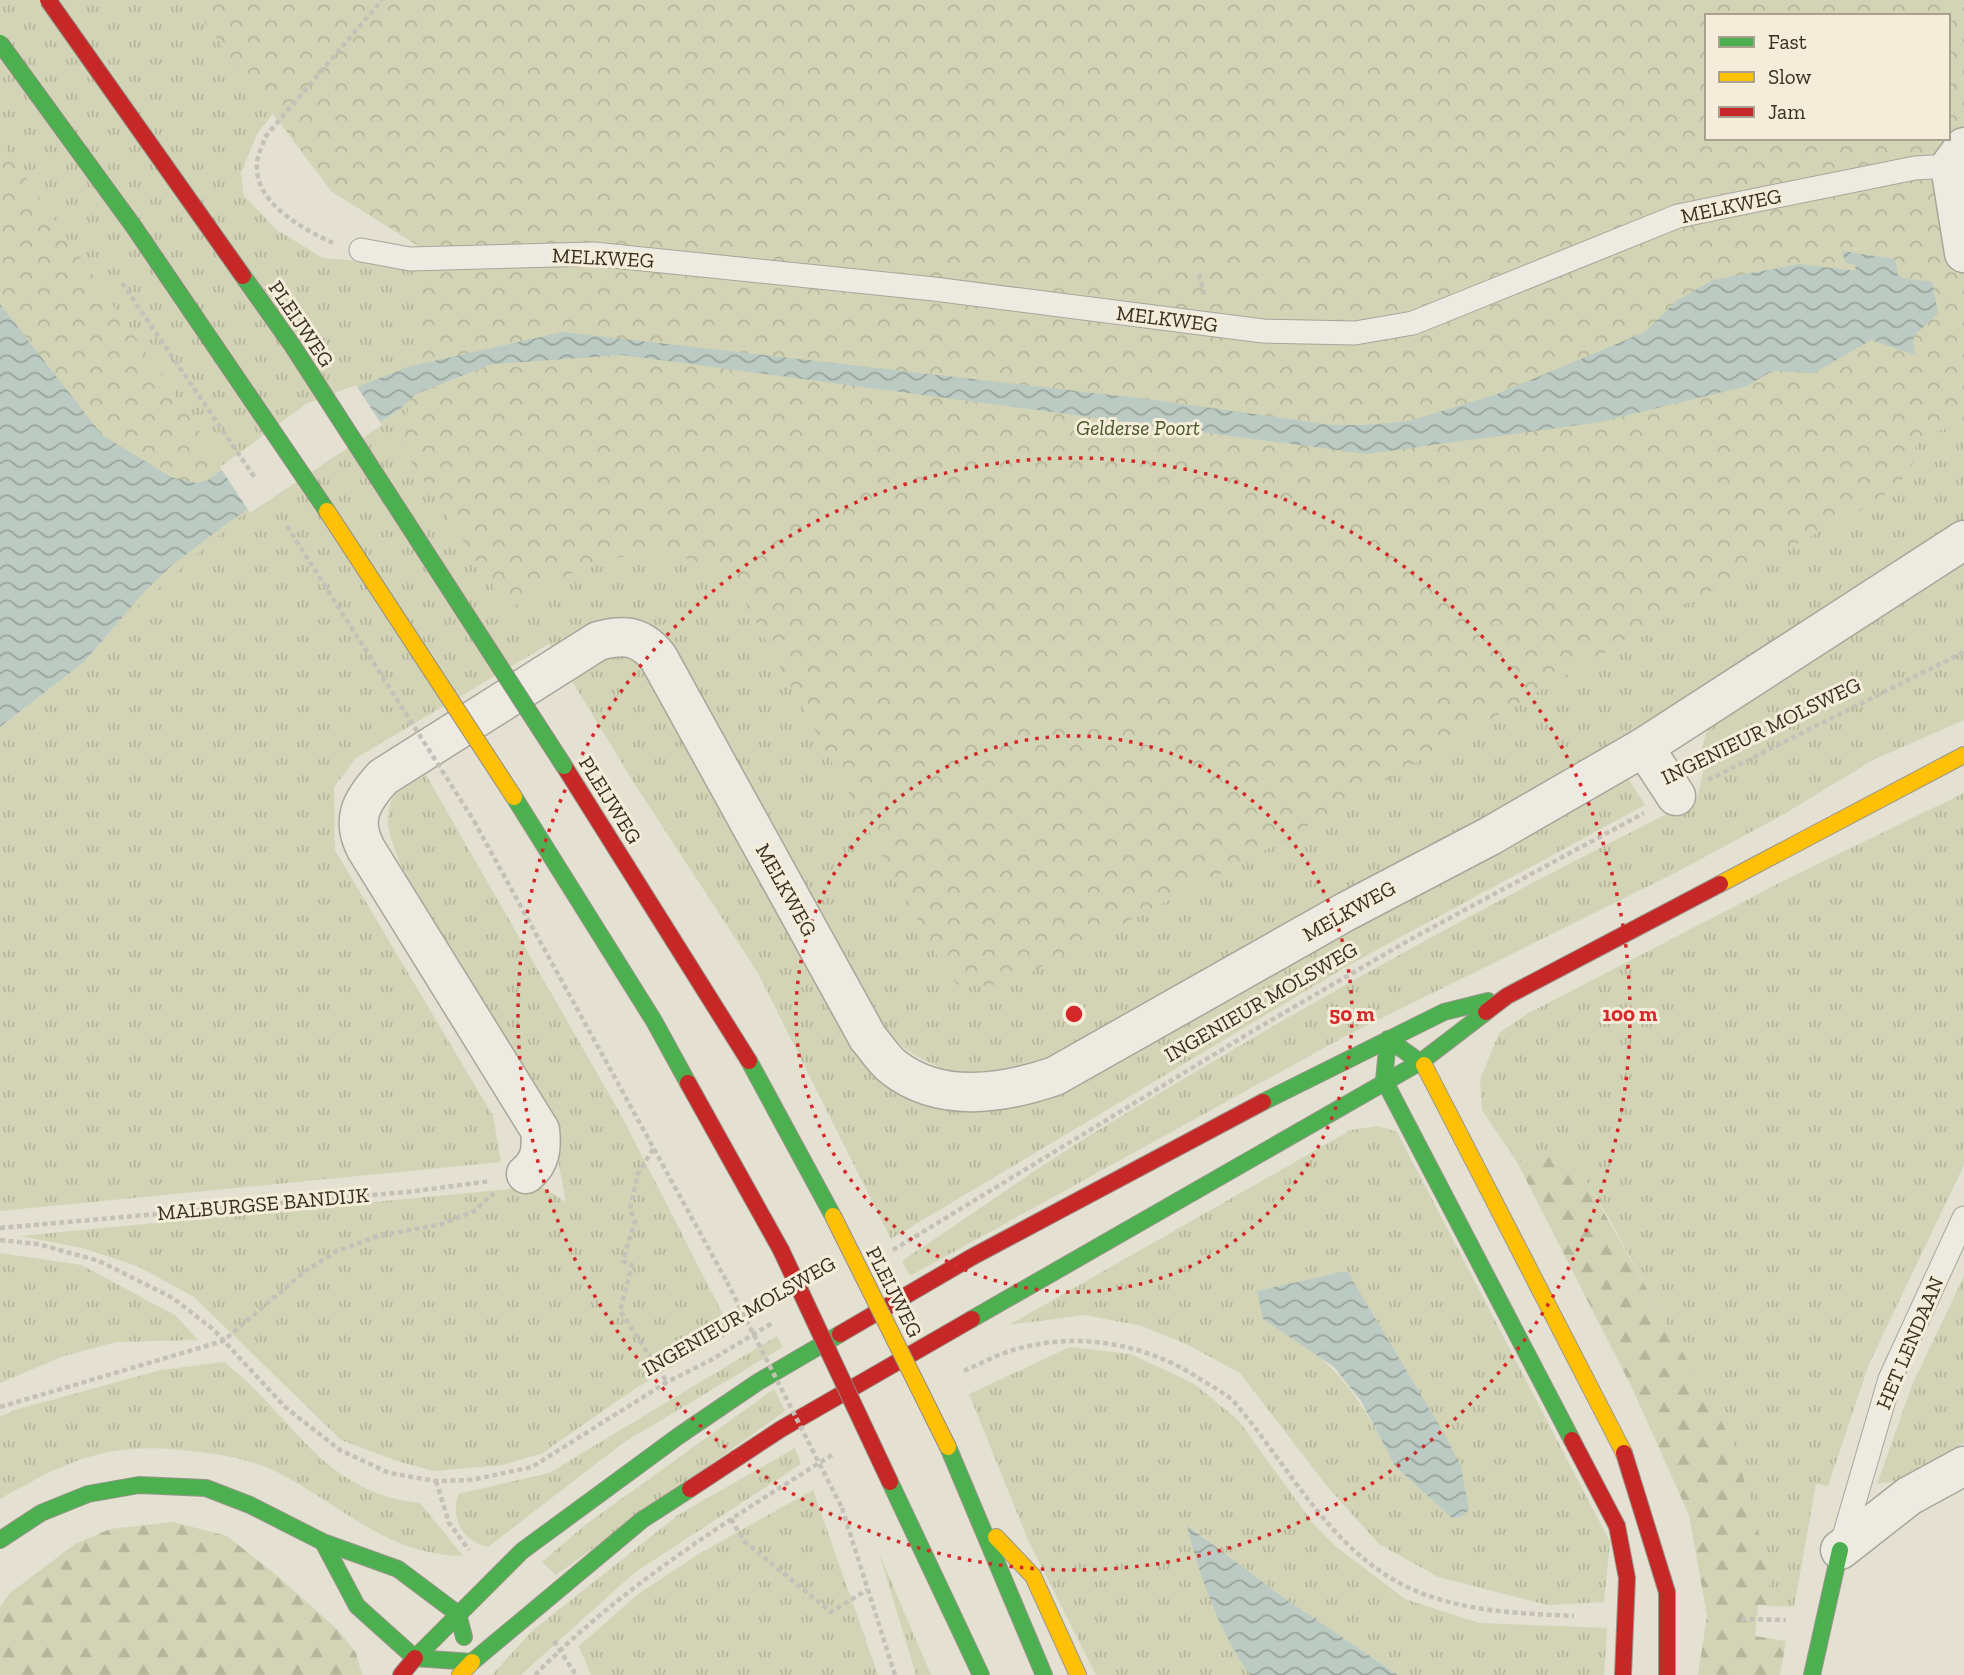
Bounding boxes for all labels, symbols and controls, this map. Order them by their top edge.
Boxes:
legend [1705,14,1950,140]
text: Fast [1768,29,1807,54]
text: Slow [1768,64,1811,89]
text: Jam [1768,99,1805,124]
street label: MELKWEG [1678,183,1784,228]
street label: MELKWEG [551,242,655,273]
street label: PLEIJWEG [264,276,339,372]
street label: MELKWEG [1115,300,1219,337]
park label: Gelderse Poort [1076,415,1200,440]
street label: INGENIEUR MOLSWEG [1657,671,1864,790]
street label: PLEIJWEG [574,751,647,848]
street label: MELKWEG [751,839,822,941]
street label: MELKWEG [1298,875,1400,946]
street label: INGENIEUR MOLSWEG [1160,936,1362,1067]
text: 50 m [1329,1001,1375,1026]
text: 100 m [1603,1001,1658,1026]
centre of rings [1062,1002,1086,1026]
street label: MALBURGSE BANDIJK [156,1182,370,1225]
street label: PLEIJWEG [861,1242,928,1341]
street label: INGENIEUR MOLSWEG [638,1250,840,1381]
street label: HET LENDAAN [1870,1273,1949,1413]

